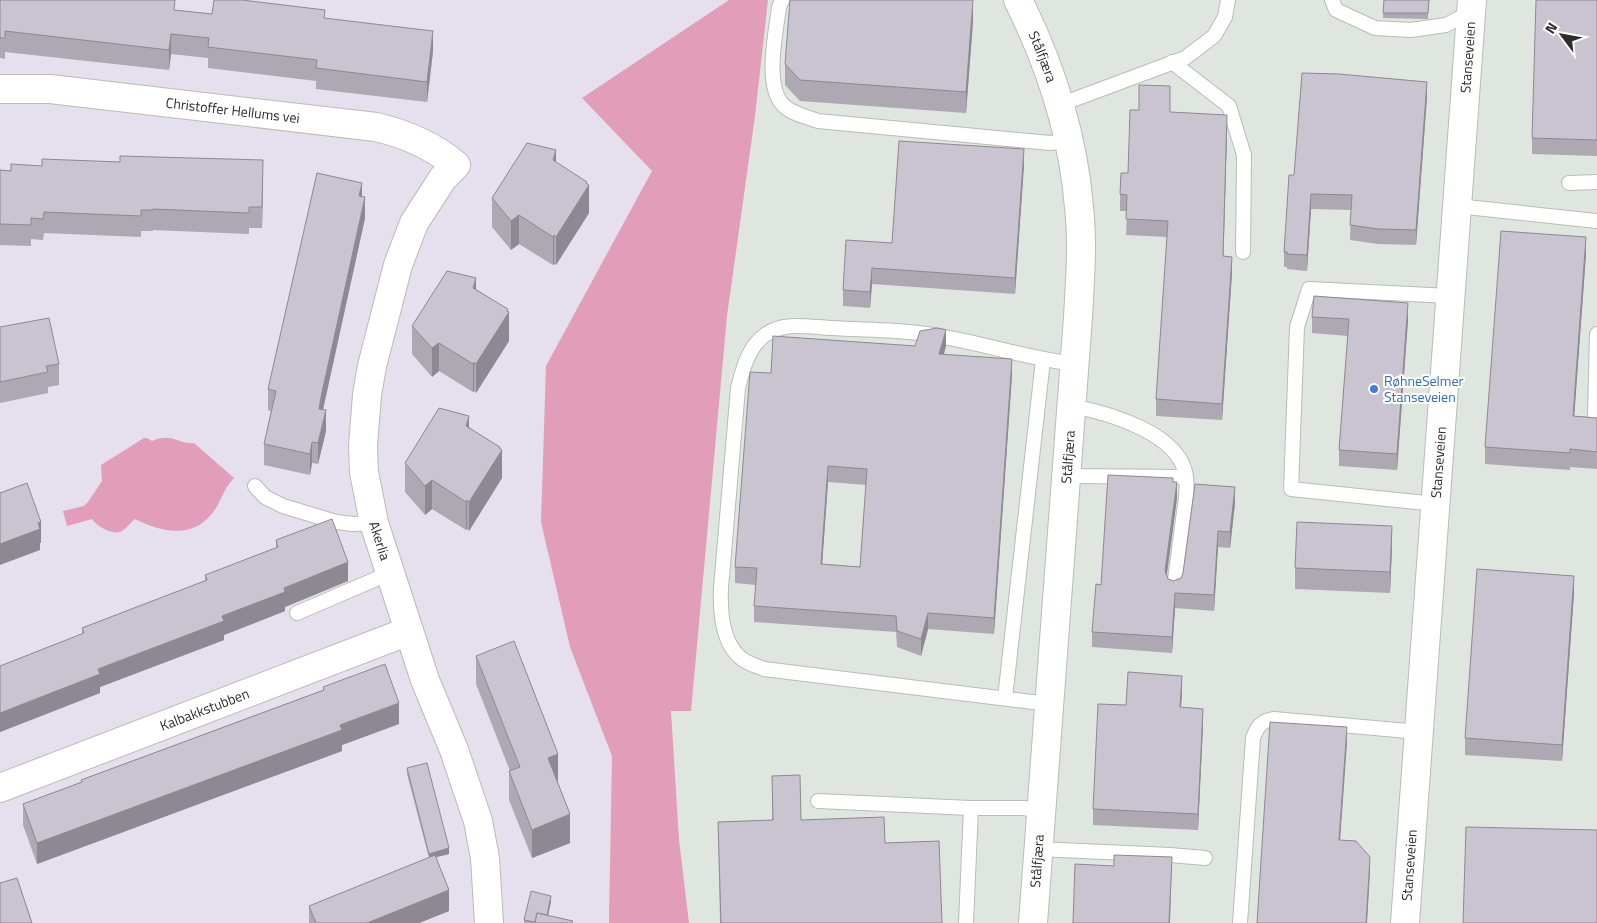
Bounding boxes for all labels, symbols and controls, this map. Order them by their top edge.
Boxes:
north arrow [1537,10,1587,60]
text: N [1539,18,1562,38]
street label: Stanseveien [1454,21,1480,94]
street label: Stålfjæra [1024,28,1063,85]
street label: Christoffer Hellums vei [165,92,301,128]
place label: RøhneSelmer Stanseveien [1384,370,1464,407]
marker: RøhneSelmer Stanseveien [1368,383,1380,395]
street label: Stanseveien [1425,426,1451,499]
street label: Stålfjæra [1055,430,1080,484]
street label: Akerlia [364,518,396,563]
street label: Kalbakkstubben [157,682,252,736]
street label: Stanseveien [1396,829,1422,902]
street label: Stålfjæra [1024,834,1049,888]

